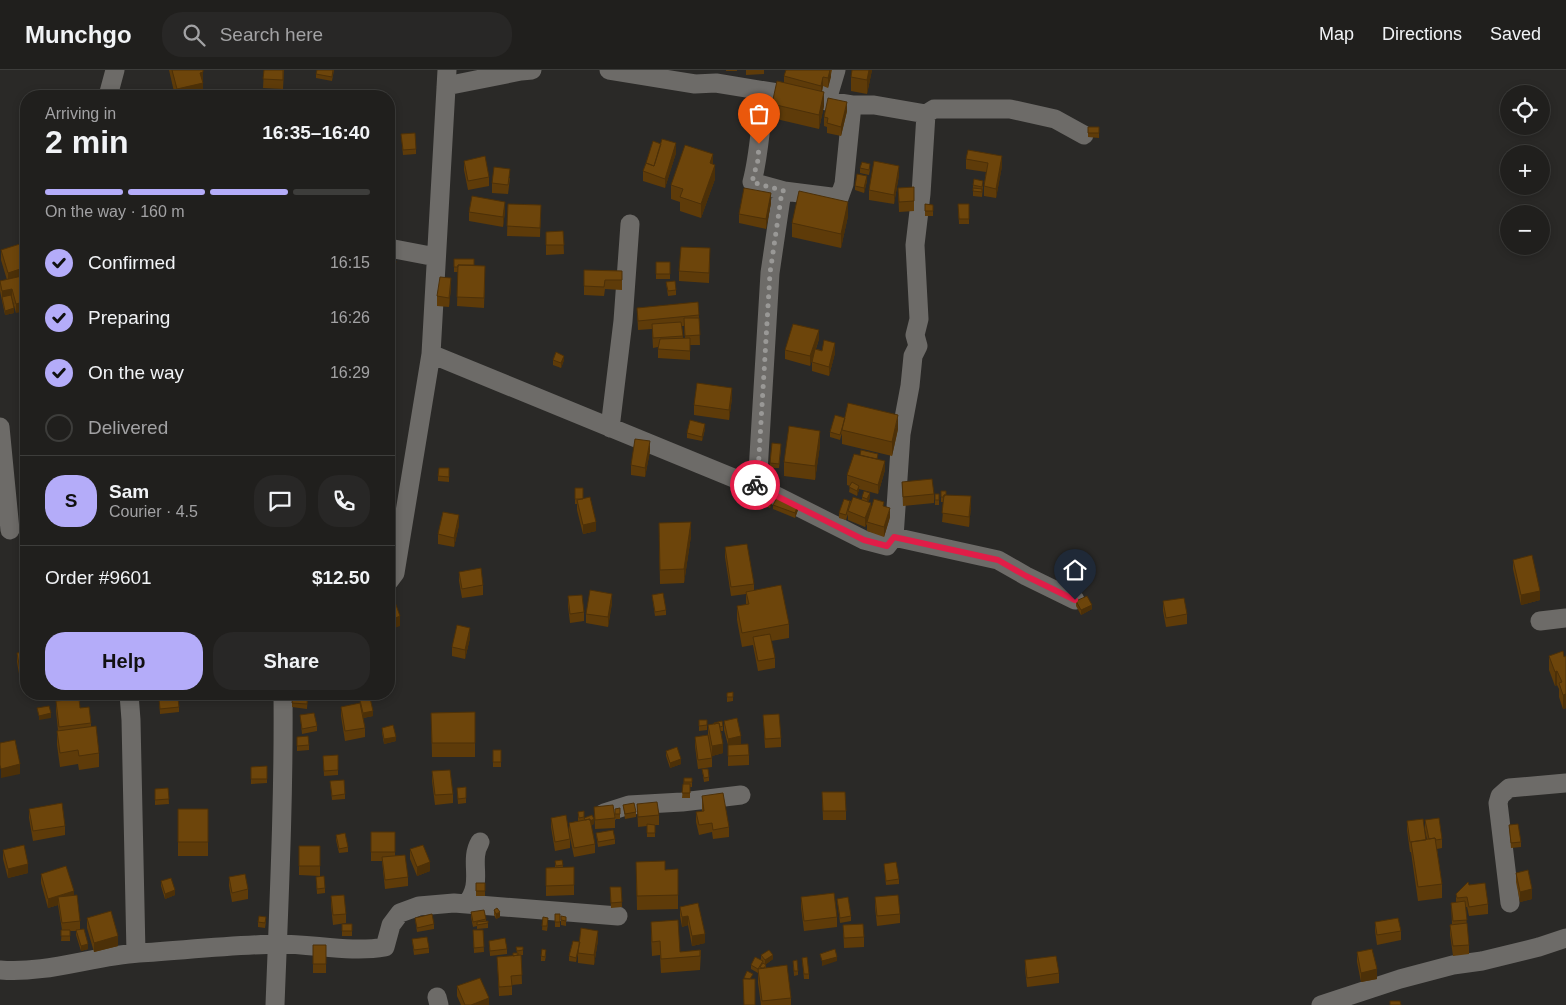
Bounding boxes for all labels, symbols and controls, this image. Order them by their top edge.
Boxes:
search box [162,12,512,57]
text: Munchgo [25,21,132,48]
icon: search [180,21,208,49]
text: Search here [220,24,323,45]
text: Map [1319,24,1354,44]
text: Directions [1382,24,1462,44]
text: Saved [1490,24,1541,44]
map controls [1500,85,1550,255]
button: locate [1500,85,1550,135]
pin [738,93,780,144]
icon: bag [745,100,773,128]
text: Arriving in [45,105,116,122]
text: 16:35–16:40 [262,122,370,143]
text: 2 min [45,124,129,160]
button: + [1500,145,1550,195]
text: On the way · 160 m [45,203,185,220]
button: − [1500,205,1550,255]
icon: check [45,249,73,277]
text: Confirmed [88,252,176,273]
text: 16:15 [330,254,370,271]
icon: check [45,304,73,332]
text: Preparing [88,307,170,328]
text: 16:26 [330,309,370,326]
icon: check [45,359,73,387]
text: On the way [88,362,184,383]
text: 16:29 [330,364,370,381]
text: Delivered [88,417,168,438]
courier [730,460,780,510]
icon: bike [741,471,769,499]
button: chat [254,475,306,527]
button: phone [318,475,370,527]
text: Sam [109,481,149,502]
text: S [65,490,77,511]
text: Courier · 4.5 [109,503,198,520]
pin [1054,549,1096,600]
icon: home [1061,556,1089,584]
text: Order #9601 [45,567,152,588]
text: $12.50 [312,567,370,588]
button: Help [45,632,203,690]
button: Share [213,632,370,690]

